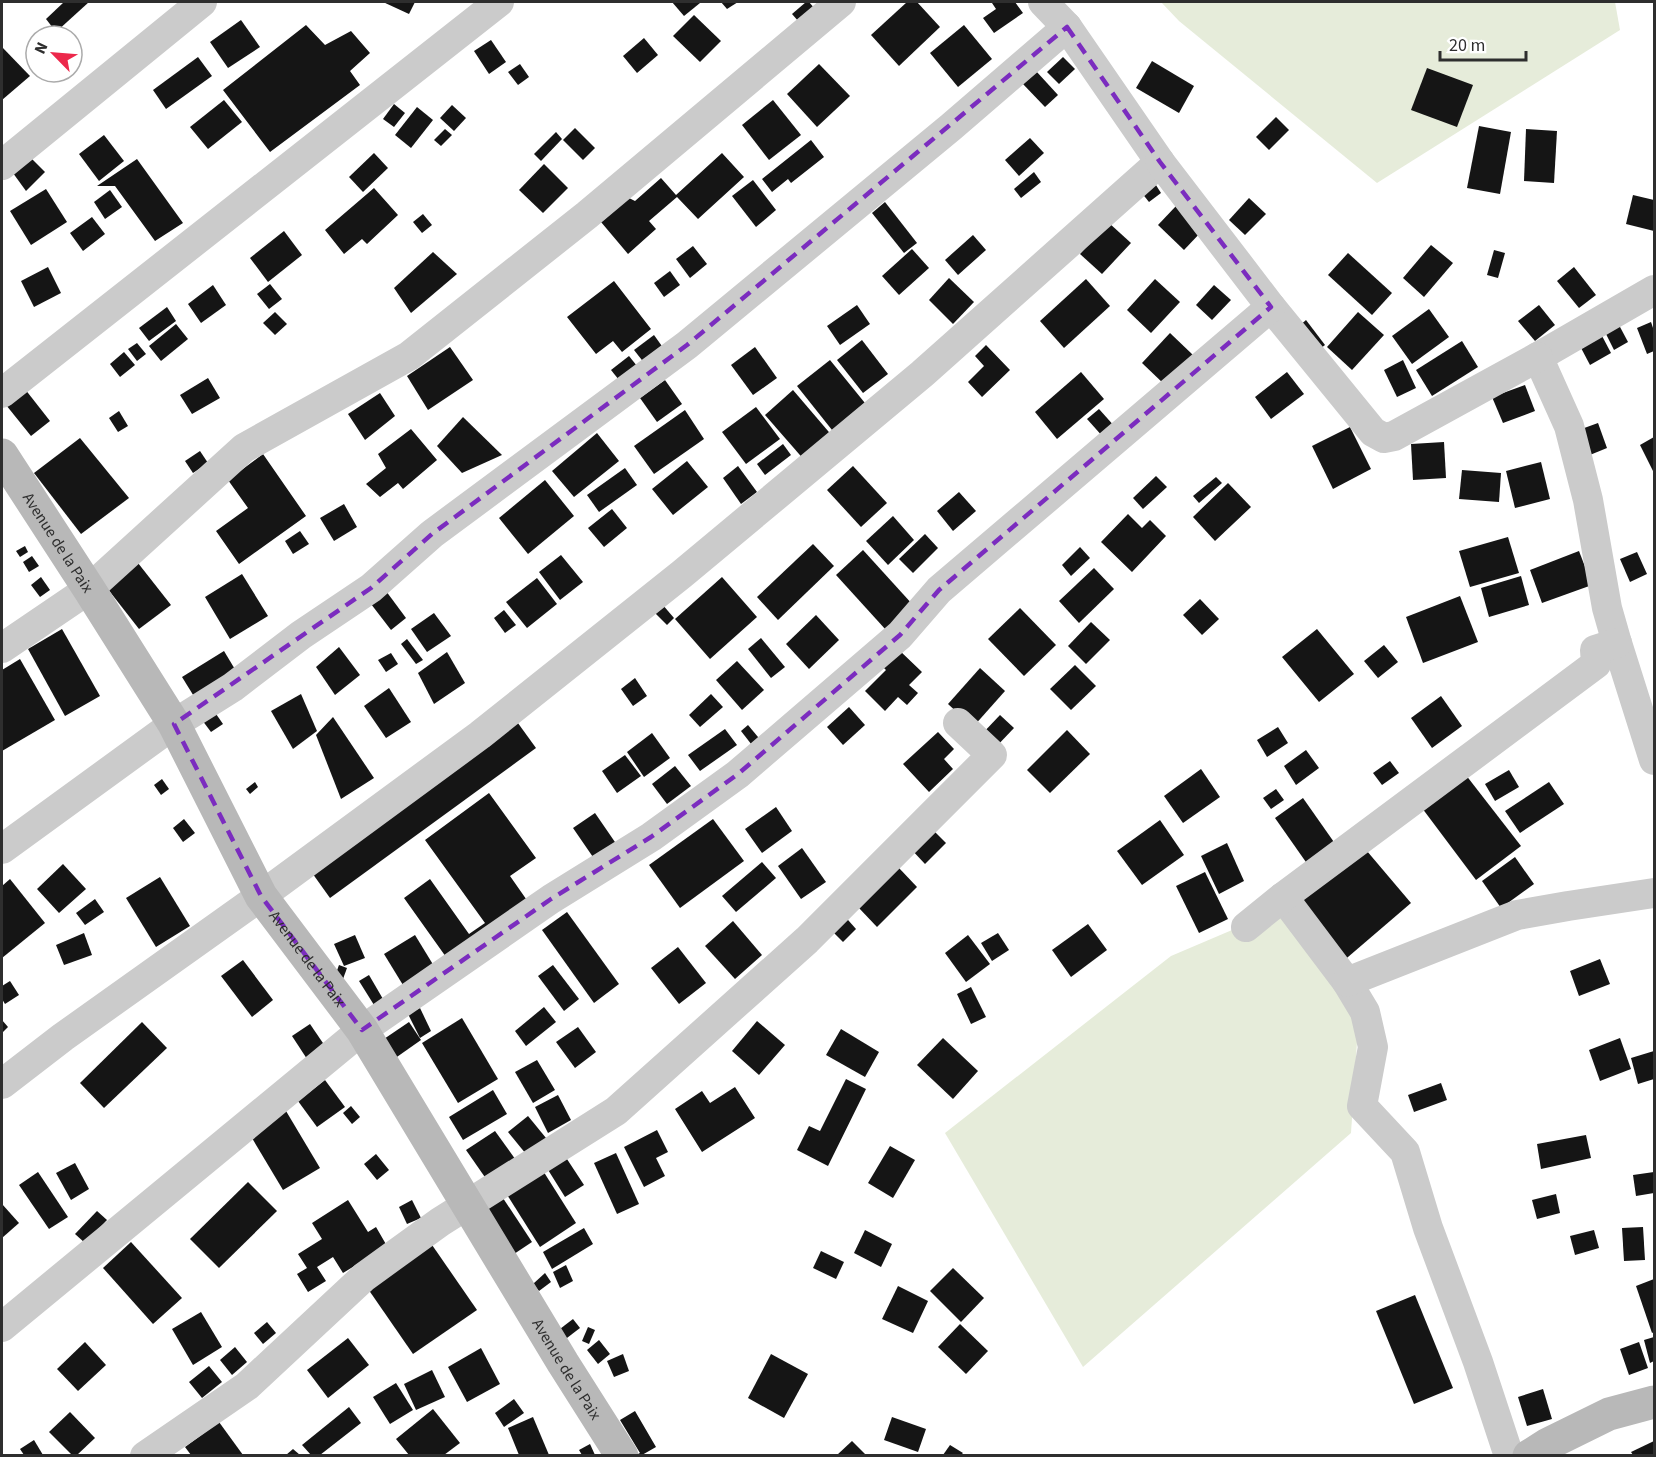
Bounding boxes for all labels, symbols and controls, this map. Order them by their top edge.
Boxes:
north arrow [24,24,84,84]
scale bar [1440,24,1526,62]
text: 20 m [1449,33,1485,58]
text: N [29,39,54,58]
street label: Avenue de la Paix [17,488,98,597]
street label: Avenue de la Paix [264,906,351,1012]
street label: Avenue de la Paix [527,1315,606,1424]

